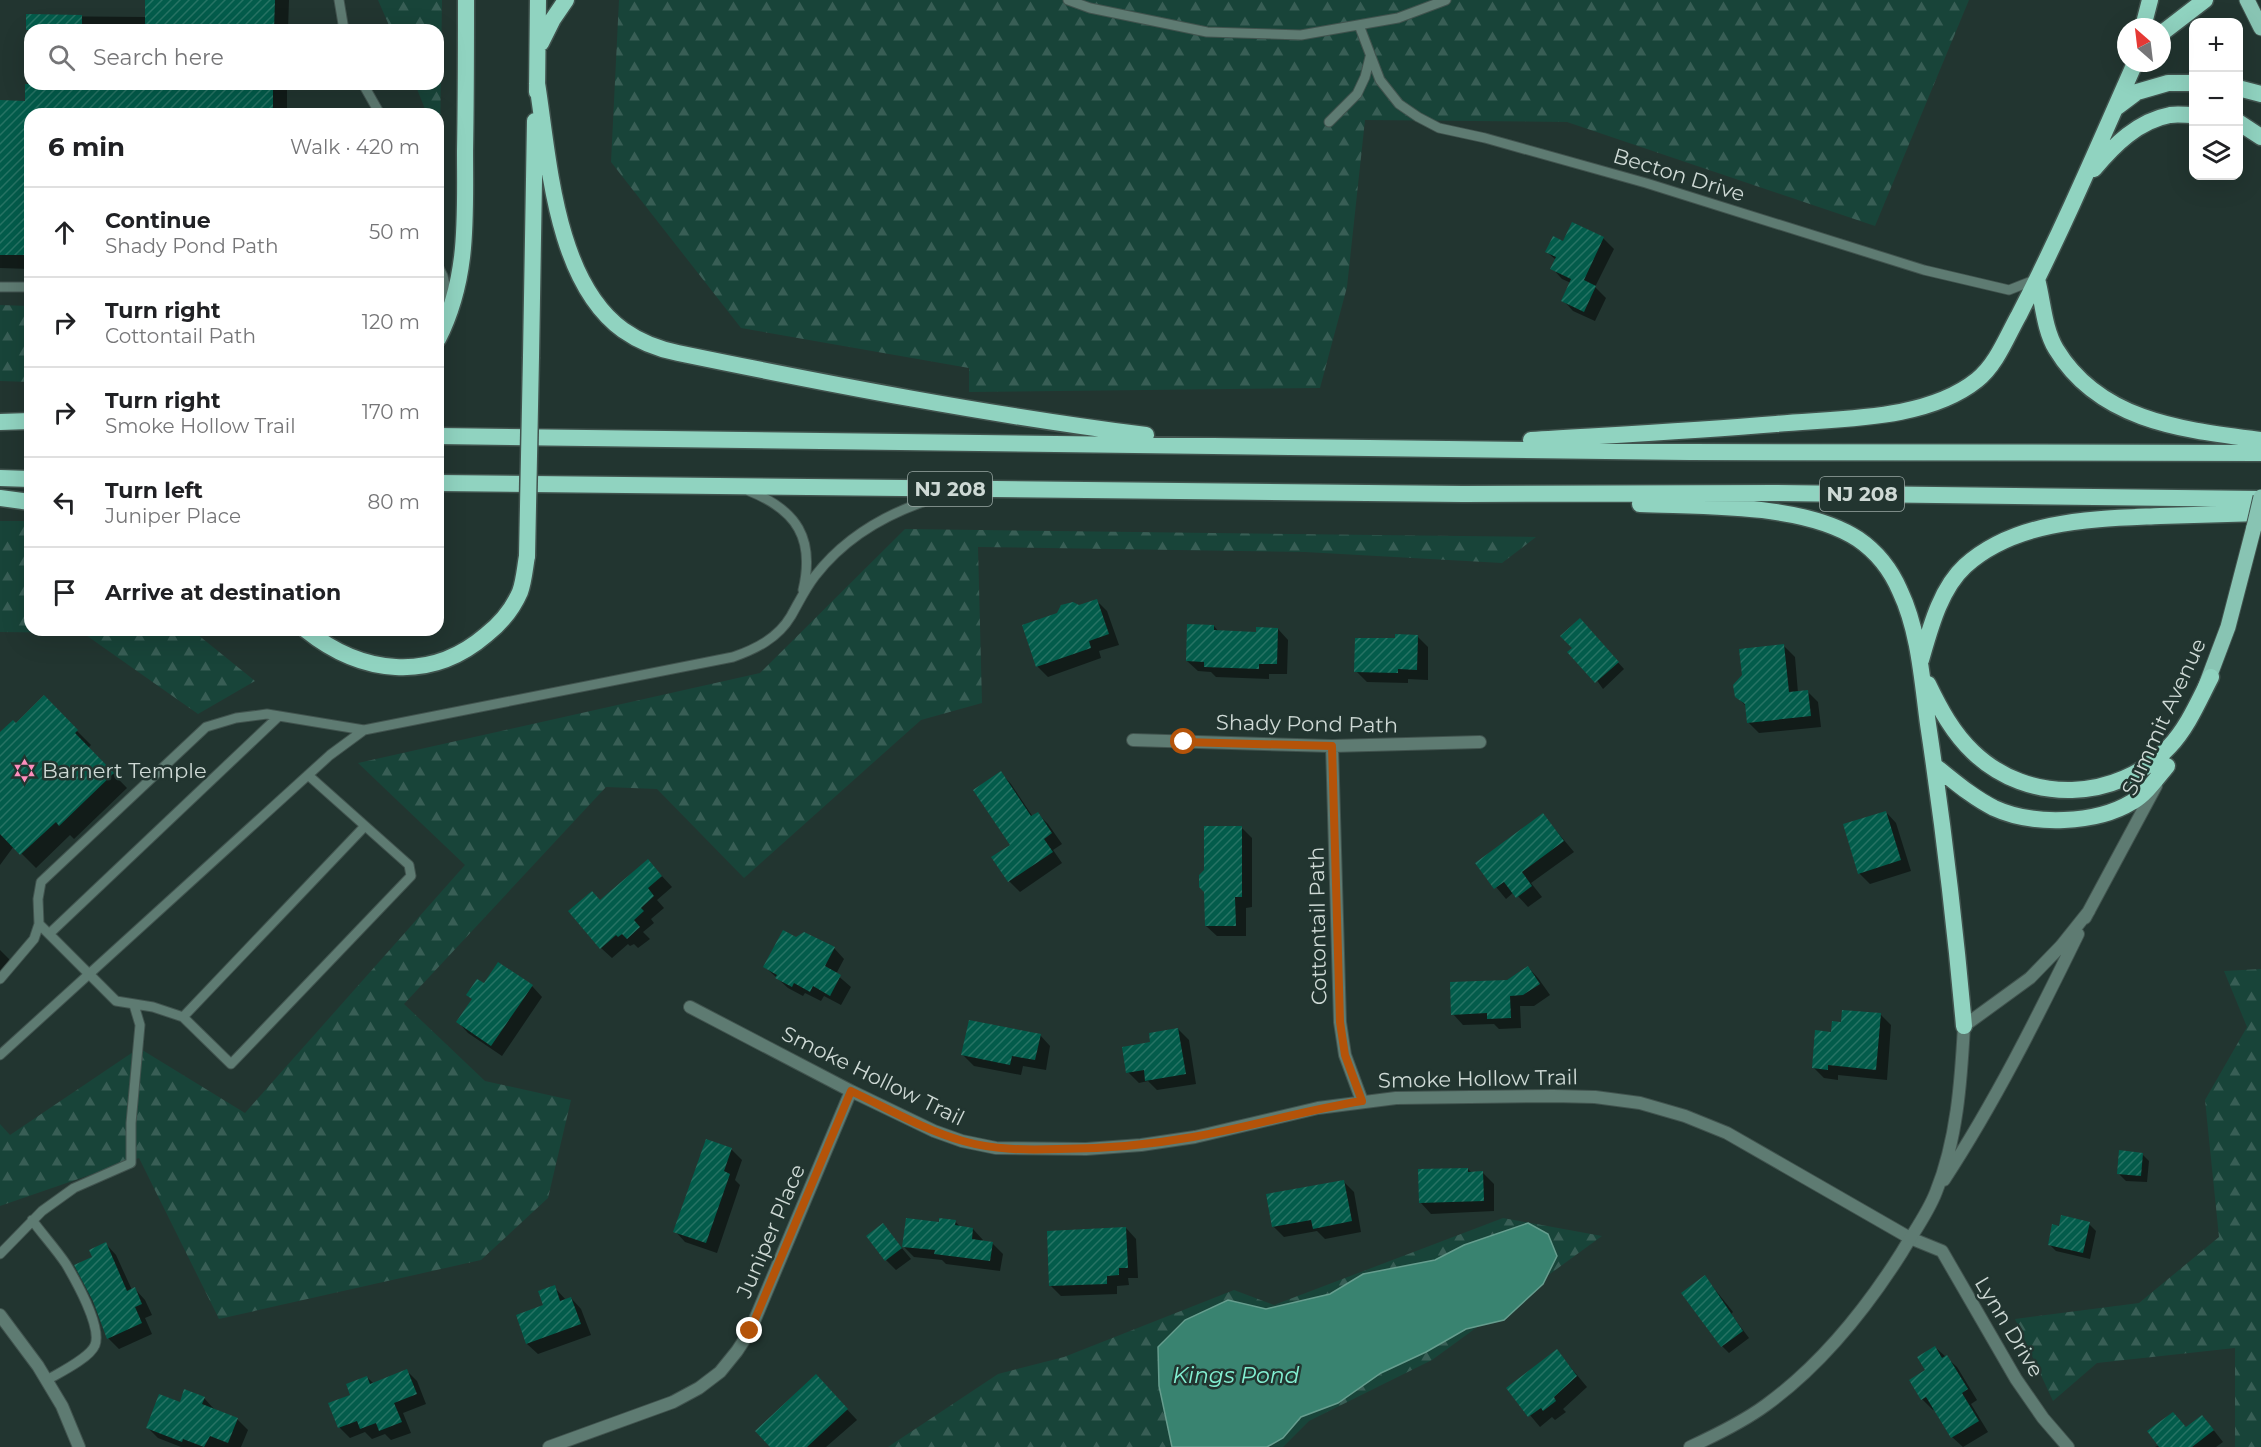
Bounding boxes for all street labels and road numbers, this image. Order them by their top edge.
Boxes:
street label: Becton Drive [1610,143,1748,206]
road number: NJ 208 [908,472,992,506]
road number: NJ 208 [1820,477,1904,511]
street label: Summit Avenue [2116,634,2211,799]
street label: Shady Pond Path [1216,709,1398,738]
street label: Cottontail Path [1304,847,1331,1005]
street label: Smoke Hollow Trail [778,1020,969,1131]
street label: Smoke Hollow Trail [1378,1064,1578,1093]
street label: Juniper Place [731,1160,810,1302]
street label: Lynn Drive [1970,1272,2049,1381]

